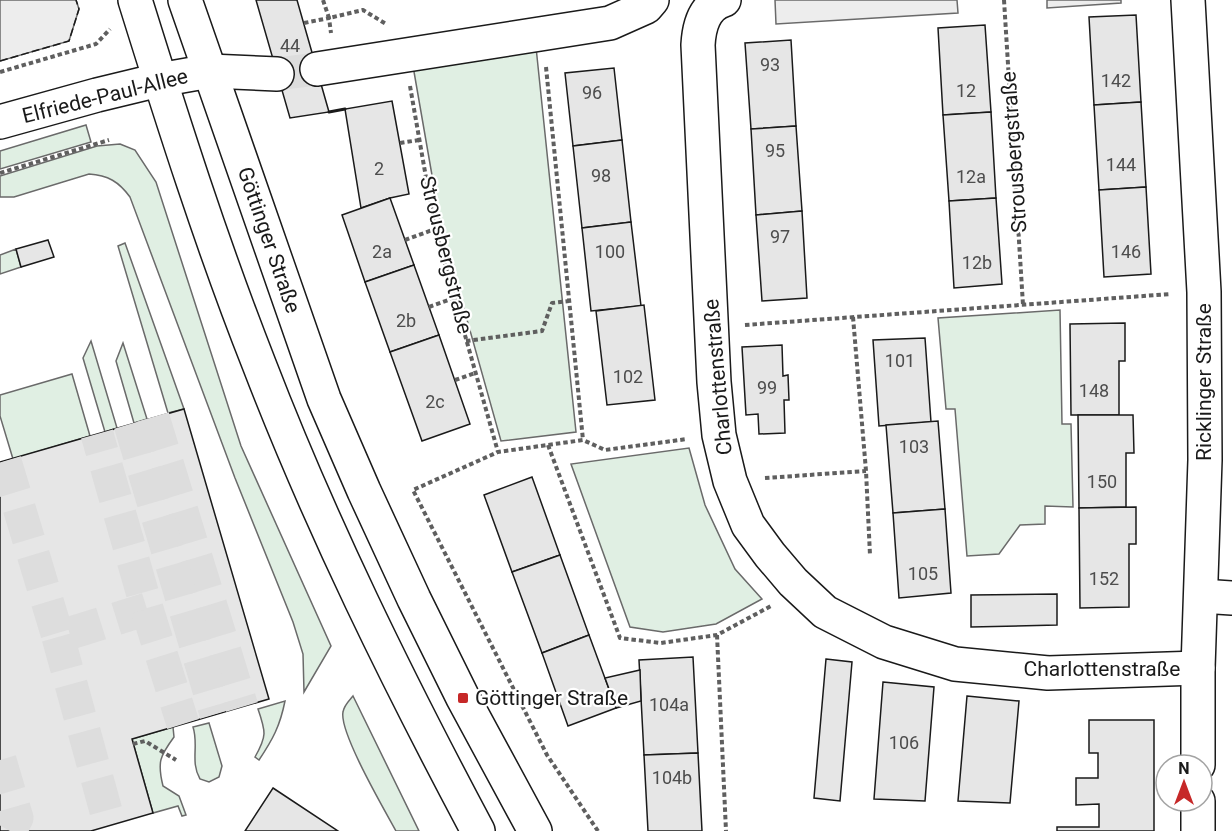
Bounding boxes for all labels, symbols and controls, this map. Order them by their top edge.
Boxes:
house number: 44 [280,35,300,56]
house number: 93 [760,54,780,75]
street label: Elfriede-Paul-Allee [20,64,190,128]
street label: Strousbergstraße [996,70,1032,234]
house number: 142 [1101,70,1131,91]
house number: 12 [956,80,976,101]
house number: 96 [582,82,602,103]
house number: 95 [765,140,785,161]
house number: 144 [1106,154,1136,175]
house number: 2 [374,158,384,179]
street label: Göttinger Straße [233,164,305,316]
house number: 98 [591,165,611,186]
house number: 12a [956,166,986,187]
street label: Strousbergstraße [415,174,477,336]
house number: 97 [770,226,790,247]
house number: 2a [372,241,392,262]
house number: 100 [595,241,625,262]
house number: 146 [1111,241,1141,262]
house number: 12b [962,252,992,273]
street label: Charlottenstraße [699,298,737,456]
street label: Ricklinger Straße [1192,303,1216,461]
house number: 2b [396,310,416,331]
house number: 101 [885,350,915,371]
house number: 102 [613,366,643,387]
house number: 99 [757,377,777,398]
house number: 148 [1079,380,1109,401]
house number: 2c [425,391,445,412]
house number: 103 [899,436,929,457]
house number: 150 [1087,471,1117,492]
house number: 105 [908,563,938,584]
house number: 152 [1089,568,1119,589]
street label: Charlottenstraße [1024,657,1180,681]
place label: Göttinger Straße [475,686,628,710]
marker: Göttinger Straße [456,691,470,705]
house number: 104a [649,694,689,715]
house number: 106 [889,732,919,753]
north arrow [1154,753,1214,813]
text: N [1178,759,1190,778]
house number: 104b [652,767,692,788]

